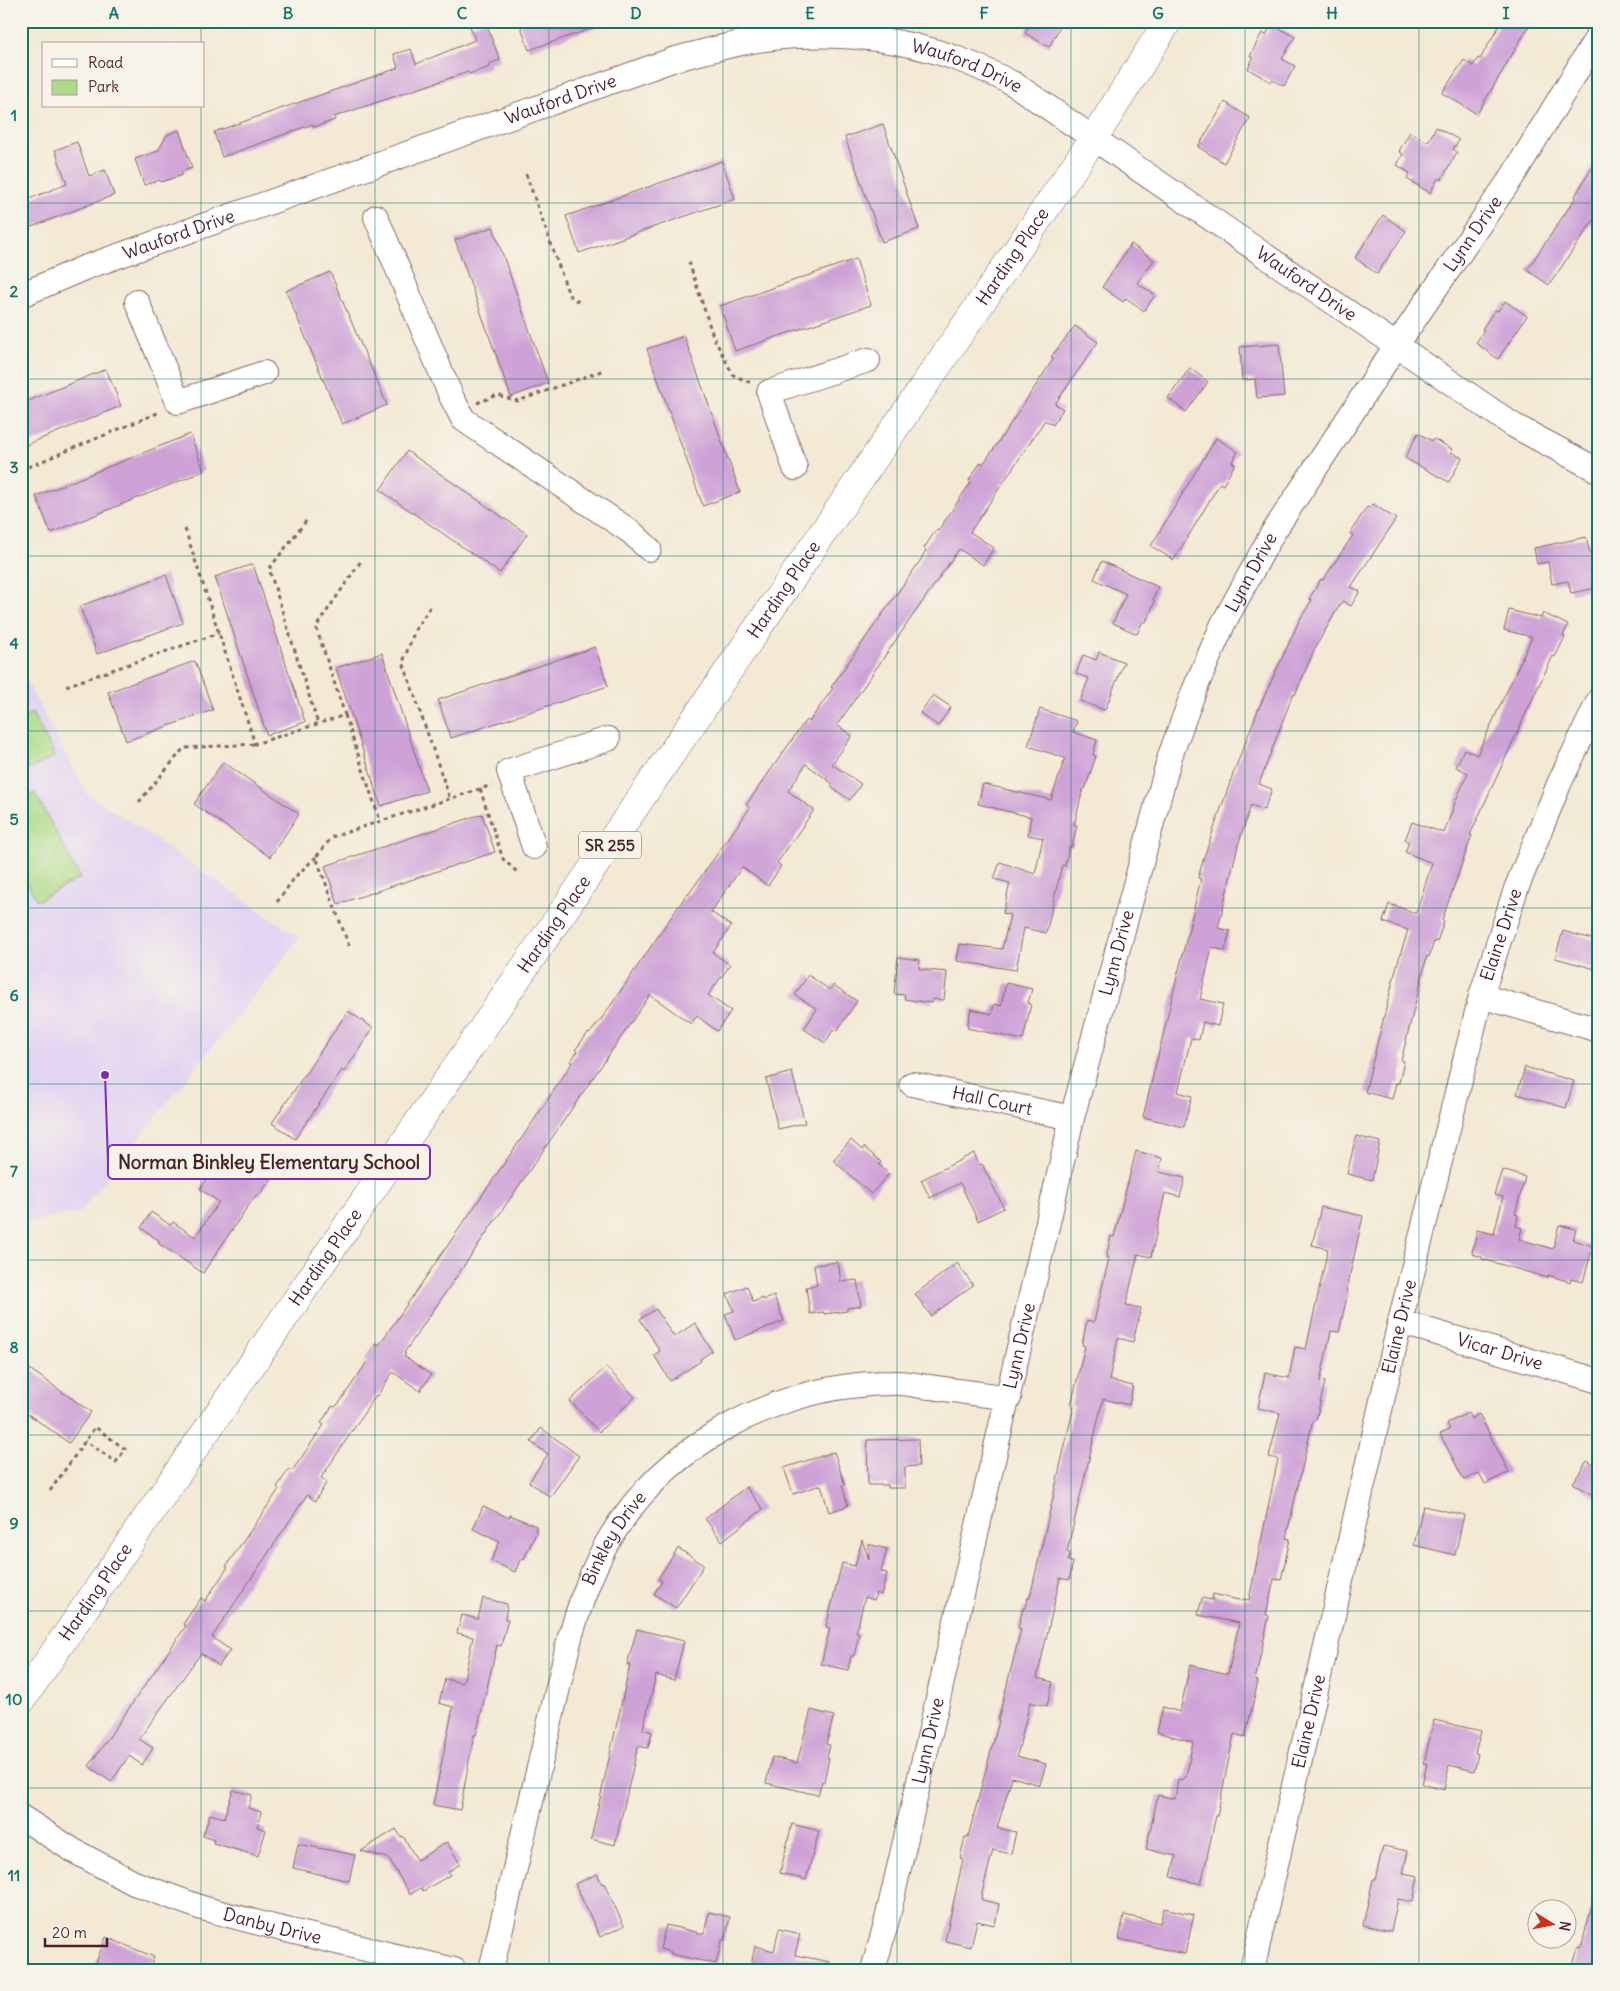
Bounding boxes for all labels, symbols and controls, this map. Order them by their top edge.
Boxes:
text: A [109,3,119,23]
text: B [283,3,294,23]
text: C [457,3,468,23]
text: D [630,3,642,23]
text: E [805,3,815,23]
text: F [979,3,989,23]
text: G [1152,3,1164,23]
text: H [1326,3,1338,23]
text: I [1503,3,1510,23]
street label: Wauford Drive [909,34,1027,97]
legend [42,42,205,108]
text: Road [88,53,123,72]
street label: Wauford Drive [501,69,619,129]
text: Park [88,77,119,96]
text: 1 [11,105,17,125]
street label: Lynn Drive [1438,191,1507,276]
street label: Harding Place [971,203,1054,310]
street label: Wauford Drive [120,204,238,264]
street label: Wauford Drive [1252,241,1361,326]
text: 2 [10,281,19,301]
text: 3 [9,457,19,477]
street label: Lynn Drive [1220,528,1282,616]
street label: Harding Place [742,536,825,643]
text: 4 [9,633,19,653]
text: 5 [9,809,19,829]
road number: SR 255 [579,832,641,858]
street label: Harding Place [512,871,595,977]
street label: Elaine Drive [1475,885,1526,984]
street label: Lynn Drive [1094,908,1139,998]
text: 6 [9,985,19,1005]
street label: Hall Court [950,1081,1034,1120]
callout: Norman Binkley Elementary School [108,1145,430,1179]
text: Norman Binkley Elementary School [118,1150,420,1174]
text: 7 [10,1161,18,1181]
street label: Harding Place [284,1204,367,1310]
street label: Elaine Drive [1377,1277,1421,1376]
street label: Lynn Drive [998,1301,1040,1391]
street label: Vicar Drive [1454,1327,1546,1375]
text: 8 [9,1337,19,1357]
street label: Binkley Drive [577,1486,651,1588]
text: 9 [9,1513,19,1533]
street label: Harding Place [54,1539,137,1645]
street label: Elaine Drive [1286,1672,1330,1771]
text: 10 [6,1689,22,1709]
street label: Lynn Drive [907,1695,949,1786]
text: 11 [8,1865,20,1885]
north arrow [1528,1898,1578,1948]
street label: Danby Drive [221,1902,324,1949]
scale bar [45,1916,108,1948]
text: N [1555,1920,1575,1933]
text: 20 m [52,1923,87,1942]

